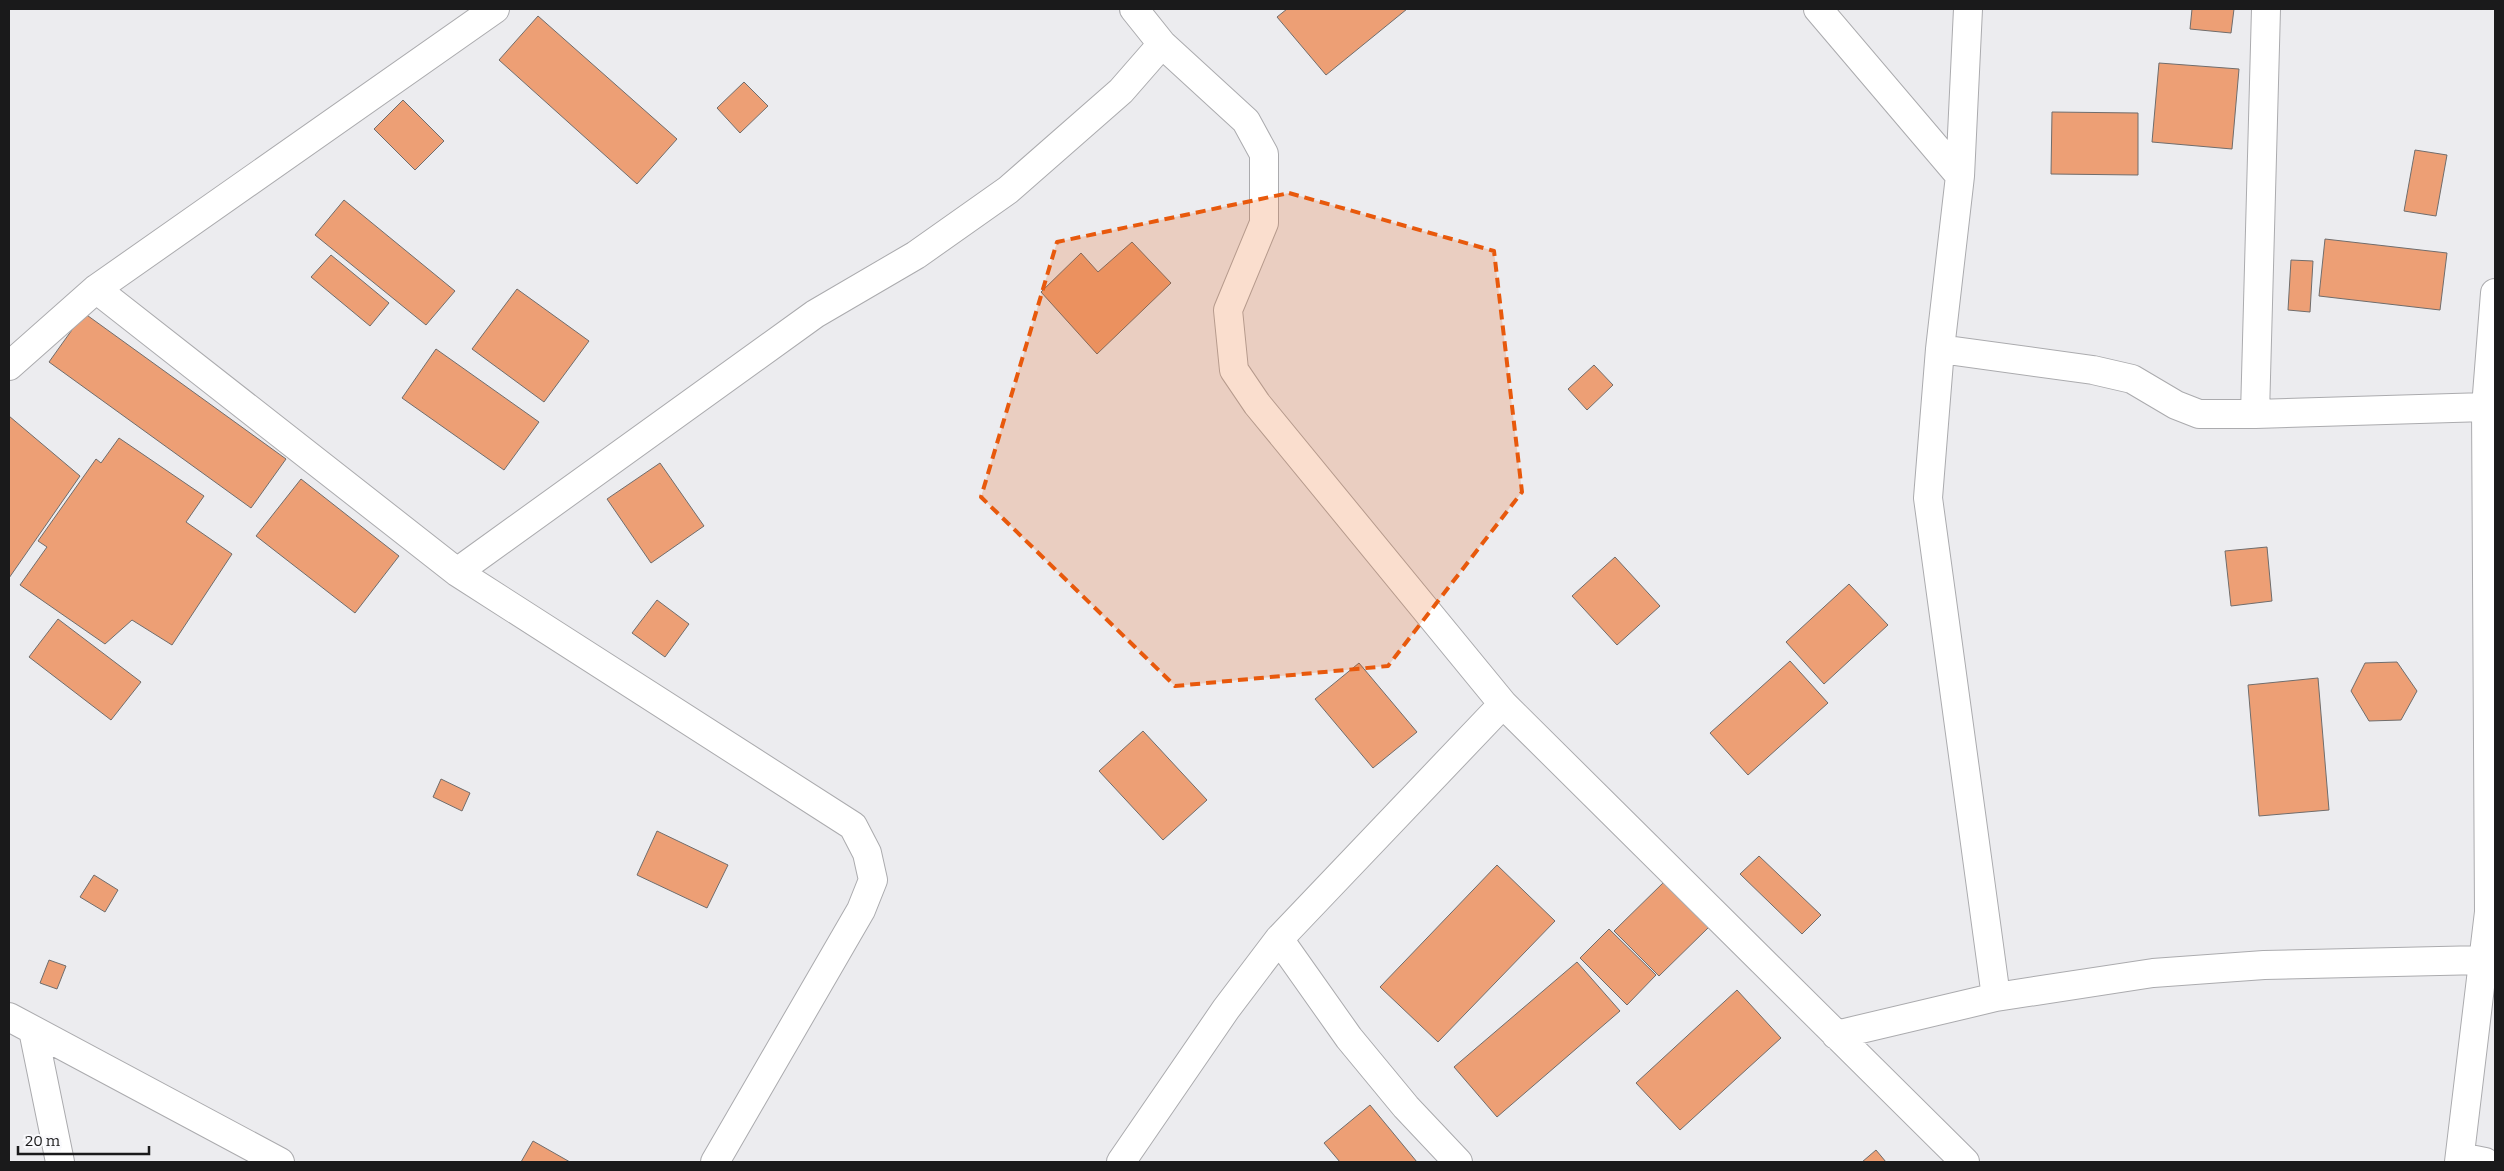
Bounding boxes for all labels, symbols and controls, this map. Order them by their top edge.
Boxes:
scale bar [18,1124,149,1156]
text: 20 m [25,1132,61,1150]

